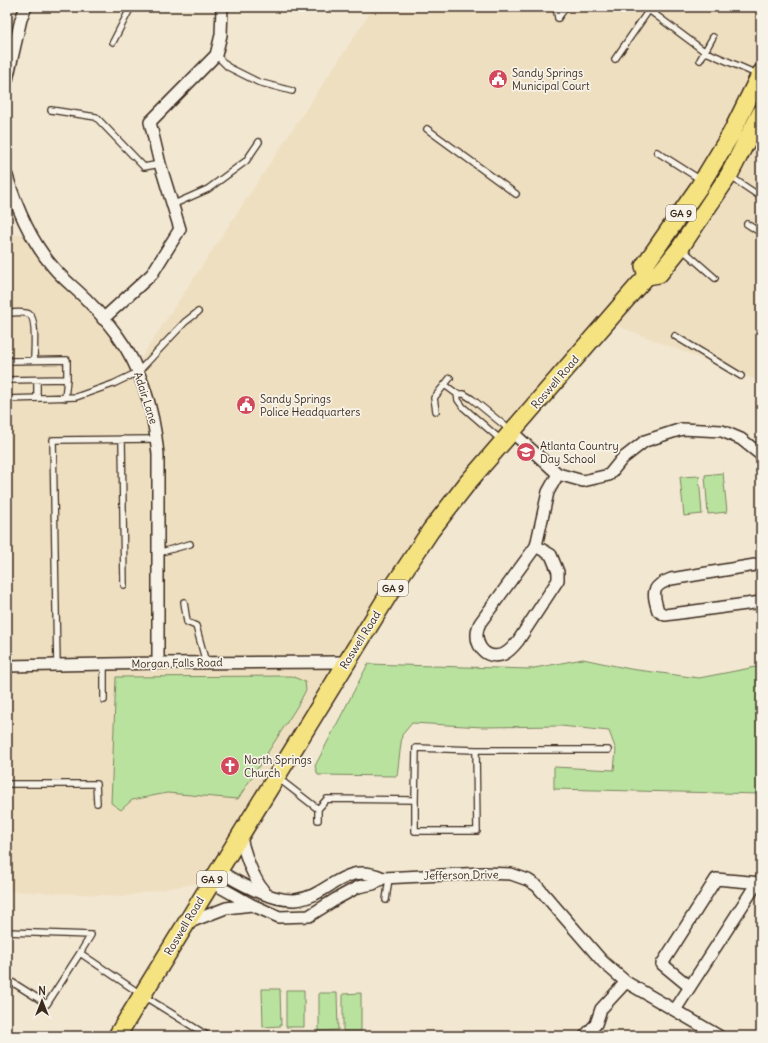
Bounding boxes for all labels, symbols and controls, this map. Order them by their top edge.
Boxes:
place label: Sandy Springs Municipal Court [512,66,590,93]
public building icon: Sandy Springs Municipal Court [487,68,509,90]
road number: GA 9 [666,205,696,221]
street label: Roswell Road [528,352,582,412]
street label: Adair Lane [131,370,161,426]
place label: Sandy Springs Police Headquarters [260,392,360,419]
public building icon: Sandy Springs Police Headquarters [235,394,257,416]
place label: Atlanta Country Day School [540,439,619,466]
school or university icon: Atlanta Country Day School [515,441,537,463]
road number: GA 9 [378,580,408,596]
street label: Roswell Road [337,608,384,672]
street label: Morgan Falls Road [131,655,223,671]
place label: North Springs Church [244,753,312,780]
church icon: North Springs Church [219,755,241,777]
street label: Jefferson Drive [423,867,499,883]
road number: GA 9 [197,871,227,887]
street label: Roswell Road [161,894,207,958]
north arrow [22,981,62,1021]
text: N [38,984,46,998]

